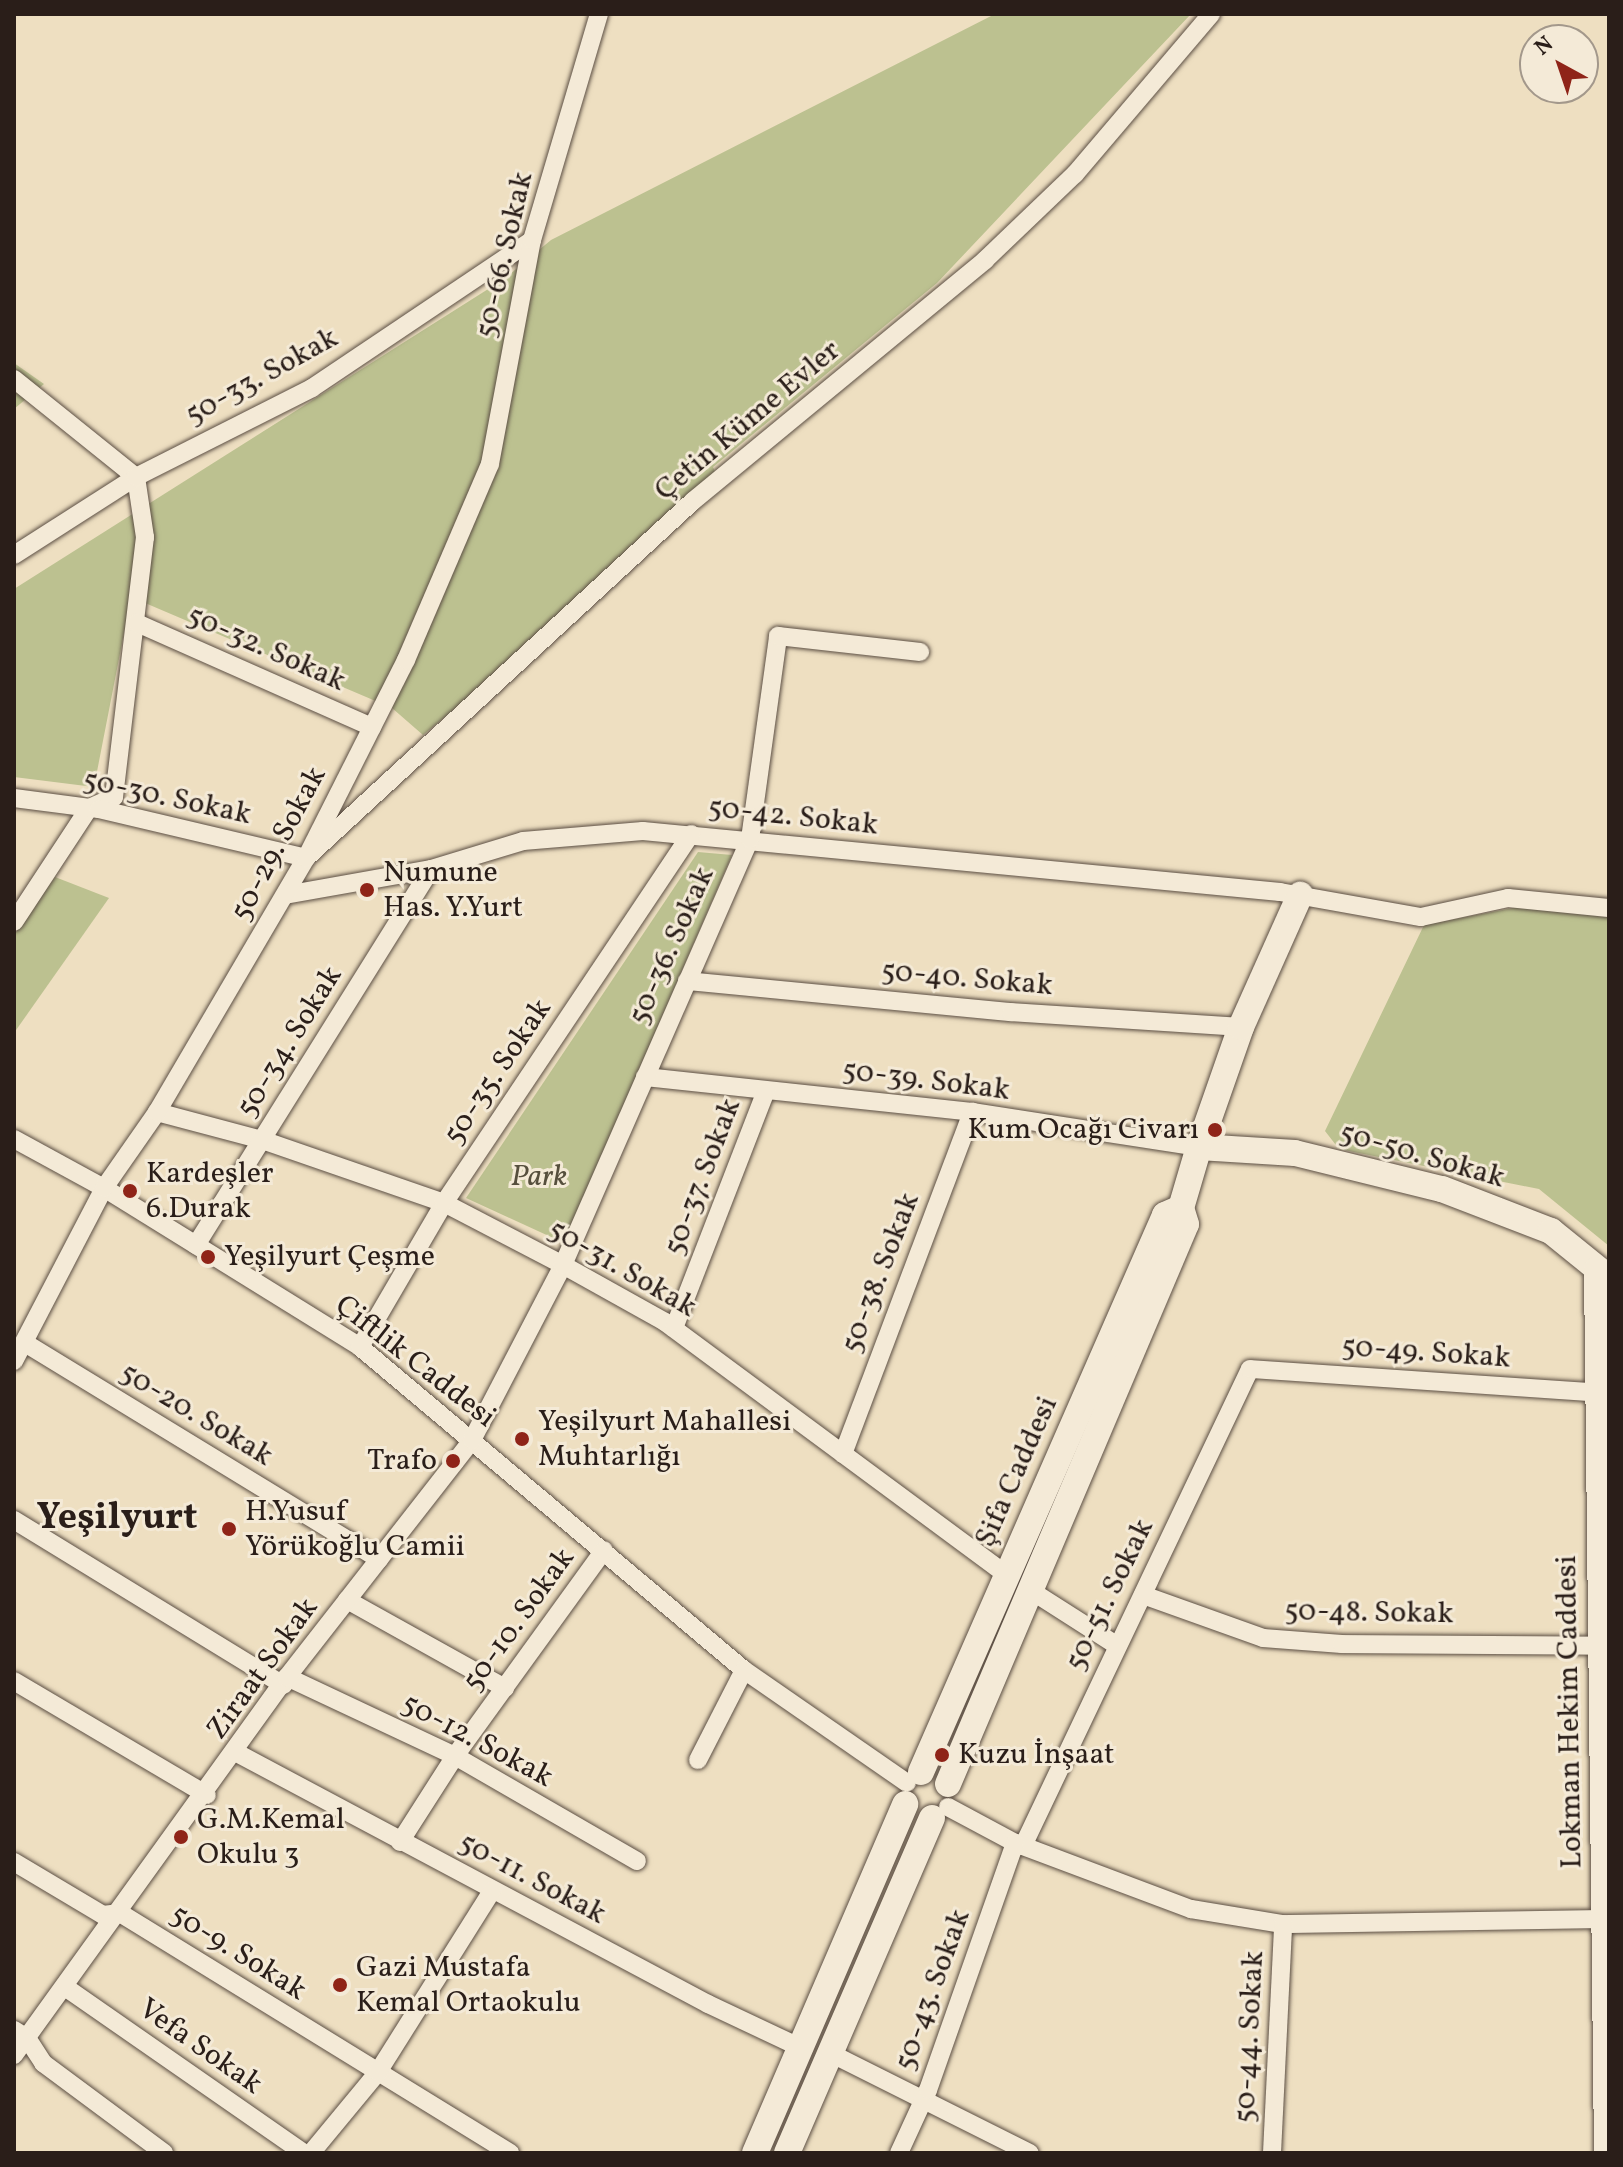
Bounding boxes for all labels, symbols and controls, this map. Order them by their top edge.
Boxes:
north arrow [1519,24,1599,104]
text: N [1528,30,1561,64]
street label: 50-66. Sokak [468,168,542,342]
street label: 50-33. Sokak [179,320,345,434]
street label: Çetin Küme Evler [648,333,848,509]
street label: 50-32. Sokak [181,598,351,700]
street label: 50-29. Sokak [223,761,335,927]
street label: 50-30. Sokak [80,763,254,833]
street label: 50-42. Sokak [706,790,880,844]
place label: Numune Has. Y.Yurt [383,855,524,926]
street label: 50-36. Sokak [621,862,723,1030]
marker: Numune Has. Y.Yurt [358,881,376,899]
street label: 50-40. Sokak [880,954,1054,1004]
street label: 50-34. Sokak [229,960,351,1124]
street label: 50-35. Sokak [436,992,560,1152]
street label: 50-39. Sokak [840,1053,1012,1109]
street label: 50-37. Sokak [657,1093,749,1261]
place label: Kum Ocağı Civarı [968,1112,1199,1148]
street label: 50-50. Sokak [1335,1115,1509,1197]
marker: Kum Ocağı Civarı [1206,1121,1224,1139]
place label: Kardeşler 6.Durak [146,1156,274,1226]
park label: Park [511,1159,567,1195]
marker: Kardeşler 6.Durak [121,1182,139,1200]
street label: 50-38. Sokak [834,1188,928,1358]
street label: 50-31. Sokak [541,1212,703,1326]
place label: Yeşilyurt Çeşme [224,1239,435,1275]
marker: Yeşilyurt Çeşme [199,1248,217,1266]
street label: Çiftlik Caddesi [327,1288,503,1436]
street label: 50-49. Sokak [1340,1329,1512,1377]
street label: 50-20. Sokak [113,1355,279,1475]
street label: Şifa Caddesi [968,1391,1066,1553]
place label: Yeşilyurt Mahallesi Muhtarlığı [538,1404,791,1474]
marker: Yeşilyurt Mahallesi Muhtarlığı [513,1430,531,1448]
place label: Trafo [367,1443,437,1479]
marker: Trafo [444,1452,462,1470]
place label: H.Yusuf Yörükoğlu Camii [245,1494,465,1564]
district label: Yeşilyurt [37,1496,197,1542]
street label: 50-51. Sokak [1058,1513,1162,1677]
marker: H.Yusuf Yörükoğlu Camii [220,1520,238,1538]
street label: 50-10. Sokak [455,1541,583,1699]
street label: Lokman Hekim Caddesi [1549,1555,1591,1869]
street label: Ziraat Sokak [200,1591,326,1747]
street label: 50-48. Sokak [1284,1594,1454,1632]
street label: 50-12. Sokak [395,1686,559,1796]
place label: Kuzu İnşaat [958,1737,1115,1773]
marker: Kuzu İnşaat [933,1746,951,1764]
place label: G.M.Kemal Okulu 3 [197,1802,345,1872]
street label: 50-11. Sokak [452,1825,612,1933]
marker: G.M.Kemal Okulu 3 [172,1828,190,1846]
street label: 50-9. Sokak [163,1897,313,2009]
street label: 50-43. Sokak [887,1905,979,2075]
place label: Gazi Mustafa Kemal Ortaokulu [356,1950,581,2020]
street label: 50-44. Sokak [1228,1950,1272,2124]
marker: Gazi Mustafa Kemal Ortaokulu [331,1976,349,1994]
street label: Vefa Sokak [131,1991,269,2103]

